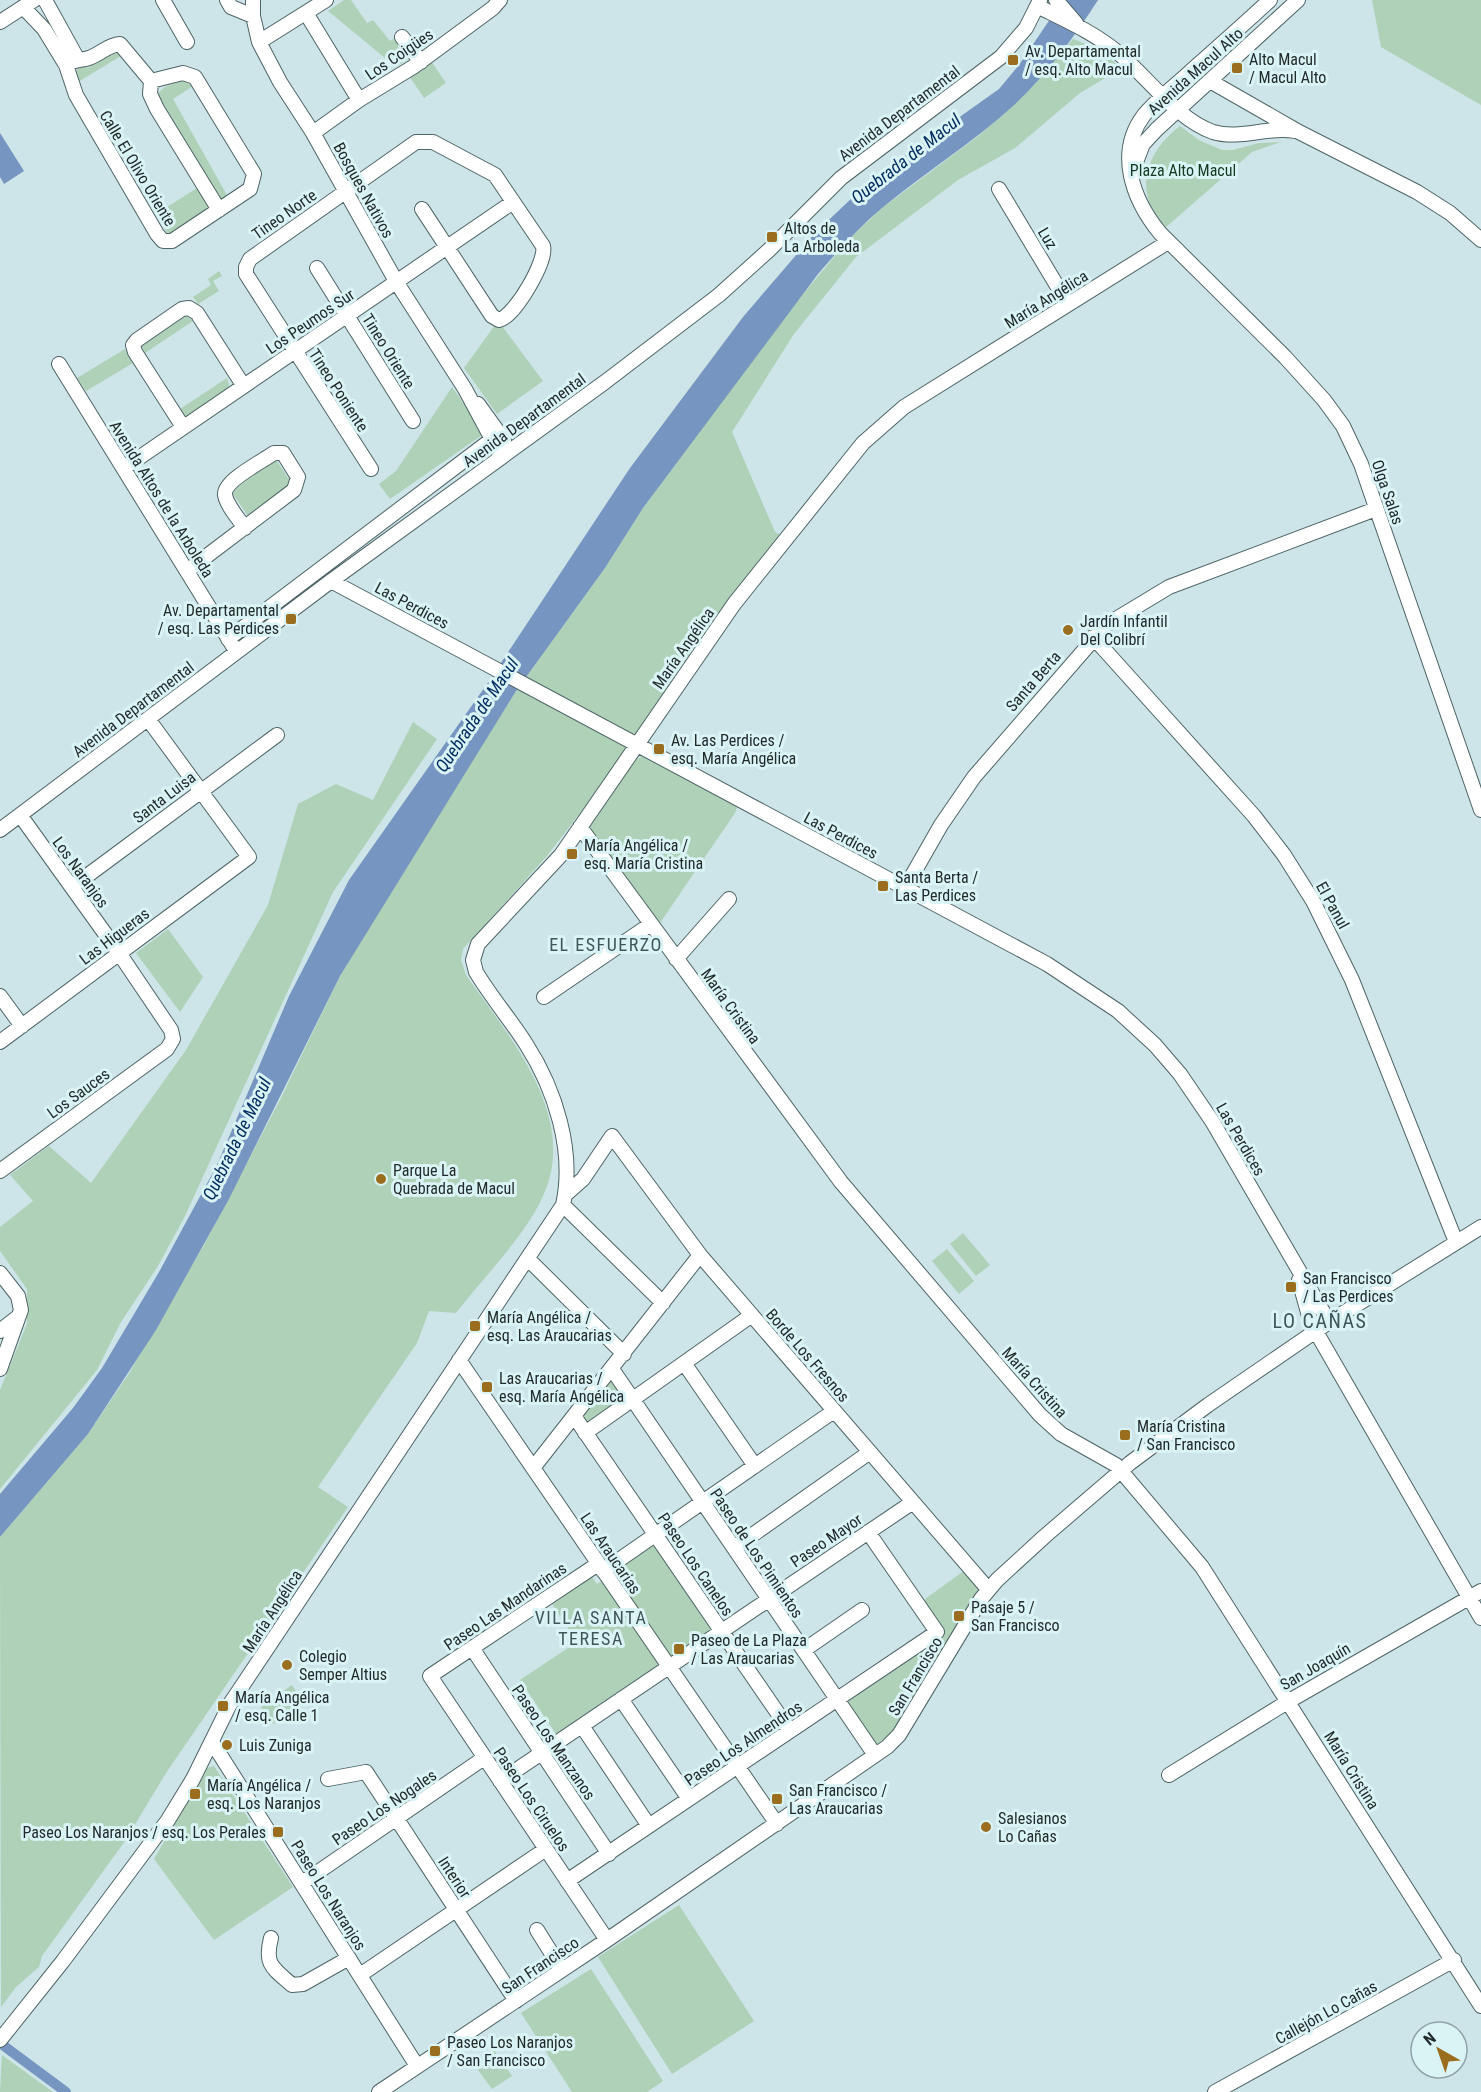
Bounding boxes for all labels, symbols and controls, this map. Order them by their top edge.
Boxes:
street label: Avenida Macul Alto [1144,24,1247,119]
street label: Los Coigües [362,25,437,84]
place label: Av. Departamental / esq. Alto Macul [1025,42,1141,79]
place label: Alto Macul / Macul Alto [1249,50,1326,87]
marker: Av. Departamental / esq. Alto Macul [1006,53,1020,67]
marker: Alto Macul / Macul Alto [1230,61,1244,75]
street label: Avenida Departamental [835,62,964,165]
street label: Calle El Olivo Oriente [96,107,180,230]
water label: Quebrada de Macul [847,109,965,208]
street label: Bosques Nativos [329,139,398,241]
park label: Plaza Alto Macul [1130,161,1236,180]
street label: Tineo Norte [248,185,320,244]
place label: Altos de La Arboleda [784,219,860,256]
street label: Luz [1034,224,1061,253]
marker: Altos de La Arboleda [765,230,779,244]
street label: María Angélica [1001,266,1091,333]
street label: Los Peumos Sur [262,285,358,358]
street label: Tineo Oriente [358,310,419,392]
street label: Tineo Poniente [305,345,372,435]
street label: Avenida Departamental [459,370,589,471]
street label: Avenida Altos de la Arboleda [106,417,218,581]
street label: Olga Salas [1368,457,1407,527]
street label: Las Perdices [372,578,452,633]
place label: Av. Departamental / esq. Las Perdices [158,601,279,638]
street label: María Angélica [649,604,718,692]
marker: Av. Departamental / esq. Las Perdices [284,612,298,626]
place label: Jardín Infantil Del Colibrí [1080,612,1168,649]
marker: Jardín Infantil Del Colibrí [1061,623,1075,637]
street label: Santa Berta [1002,647,1065,715]
water label: Quebrada de Macul [431,653,523,776]
street label: Avenida Departamental [69,658,198,761]
place label: Av. Las Perdices / esq. María Angélica [671,731,796,768]
marker: Av. Las Perdices / esq. María Angélica [652,742,666,756]
street label: Santa Luisa [129,768,199,827]
street label: Las Perdices [801,808,881,863]
street label: Los Naranjos [48,833,113,911]
place label: María Angélica / esq. María Cristina [584,836,703,873]
marker: María Angélica / esq. María Cristina [565,847,579,861]
place label: Santa Berta / Las Perdices [895,868,978,905]
street label: El Panul [1312,878,1353,932]
marker: Santa Berta / Las Perdices [876,879,890,893]
street label: Las Higueras [76,904,153,969]
district label: EL ESFUERZO [549,934,663,955]
street label: María Cristina [697,965,764,1048]
street label: Los Sauces [43,1064,113,1122]
water label: Quebrada de Macul [198,1073,276,1203]
street label: Las Perdices [1212,1099,1269,1179]
place label: Parque La Quebrada de Macul [393,1161,515,1198]
marker: Parque La Quebrada de Macul [374,1172,388,1186]
place label: San Francisco / Las Perdices [1303,1269,1394,1306]
marker: San Francisco / Las Perdices [1284,1280,1298,1294]
street label: Borde Los Fresnos [762,1305,853,1406]
place label: María Angélica / esq. Las Araucarias [487,1308,612,1345]
district label: LO CAÑAS [1273,1309,1367,1333]
marker: María Angélica / esq. Las Araucarias [468,1319,482,1333]
street label: María Cristina [998,1343,1071,1422]
place label: Las Araucarias / esq. María Angélica [499,1369,624,1406]
marker: Las Araucarias / esq. María Angélica [480,1380,494,1394]
place label: María Cristina / San Francisco [1137,1417,1235,1454]
marker: María Cristina / San Francisco [1118,1428,1132,1442]
street label: Paseo de Los Pimientos [706,1485,807,1622]
street label: Las Araucarias [576,1509,645,1598]
street label: Paseo Los Canelos [654,1509,737,1620]
street label: Paseo Mayor [787,1510,866,1571]
street label: Paseo Las Mandarinas [440,1558,570,1654]
street label: María Angélica [239,1566,306,1656]
place label: Pasaje 5 / San Francisco [971,1598,1060,1635]
district label: VILLA SANTA TERESA [535,1607,647,1649]
marker: Pasaje 5 / San Francisco [952,1609,966,1623]
place label: Paseo de La Plaza / Las Araucarias [691,1631,807,1668]
street label: San Francisco [884,1633,946,1719]
street label: San Joaquín [1277,1639,1354,1694]
marker: Paseo de La Plaza / Las Araucarias [672,1642,686,1656]
place label: Colegio Semper Altius [299,1647,387,1684]
marker: Colegio Semper Altius [280,1658,294,1672]
street label: Paseo Los Manzanos [508,1681,599,1803]
place label: María Angélica / esq. Calle 1 [235,1688,330,1725]
street label: Paseo Los Almendros [681,1697,806,1790]
marker: María Angélica / esq. Calle 1 [216,1699,230,1713]
street label: María Cristina [1320,1728,1383,1813]
place label: Luis Zuniga [239,1736,312,1755]
marker: Luis Zuniga [220,1738,234,1752]
street label: Paseo Los Ciruelos [490,1744,573,1855]
street label: Paseo Los Nogales [329,1766,440,1849]
place label: María Angélica / esq. Los Naranjos [207,1776,321,1813]
place label: San Francisco / Las Araucarias [789,1781,887,1818]
marker: María Angélica / esq. Los Naranjos [188,1787,202,1801]
marker: San Francisco / Las Araucarias [770,1792,784,1806]
place label: Salesianos Lo Cañas [998,1809,1067,1846]
marker: Salesianos Lo Cañas [979,1820,993,1834]
place label: Paseo Los Naranjos / esq. Los Perales [22,1823,266,1842]
marker: Paseo Los Naranjos / esq. Los Perales [271,1825,285,1839]
street label: Paseo Los Naranjos [287,1837,370,1954]
street label: Interior [434,1853,475,1902]
street label: San Francisco [498,1933,582,1998]
street label: Callejón Lo Cañas [1272,1977,1380,2048]
north arrow [1409,2020,1469,2080]
text: N [1420,2028,1440,2049]
place label: Paseo Los Naranjos / San Francisco [447,2033,573,2070]
marker: Paseo Los Naranjos / San Francisco [428,2044,442,2058]

